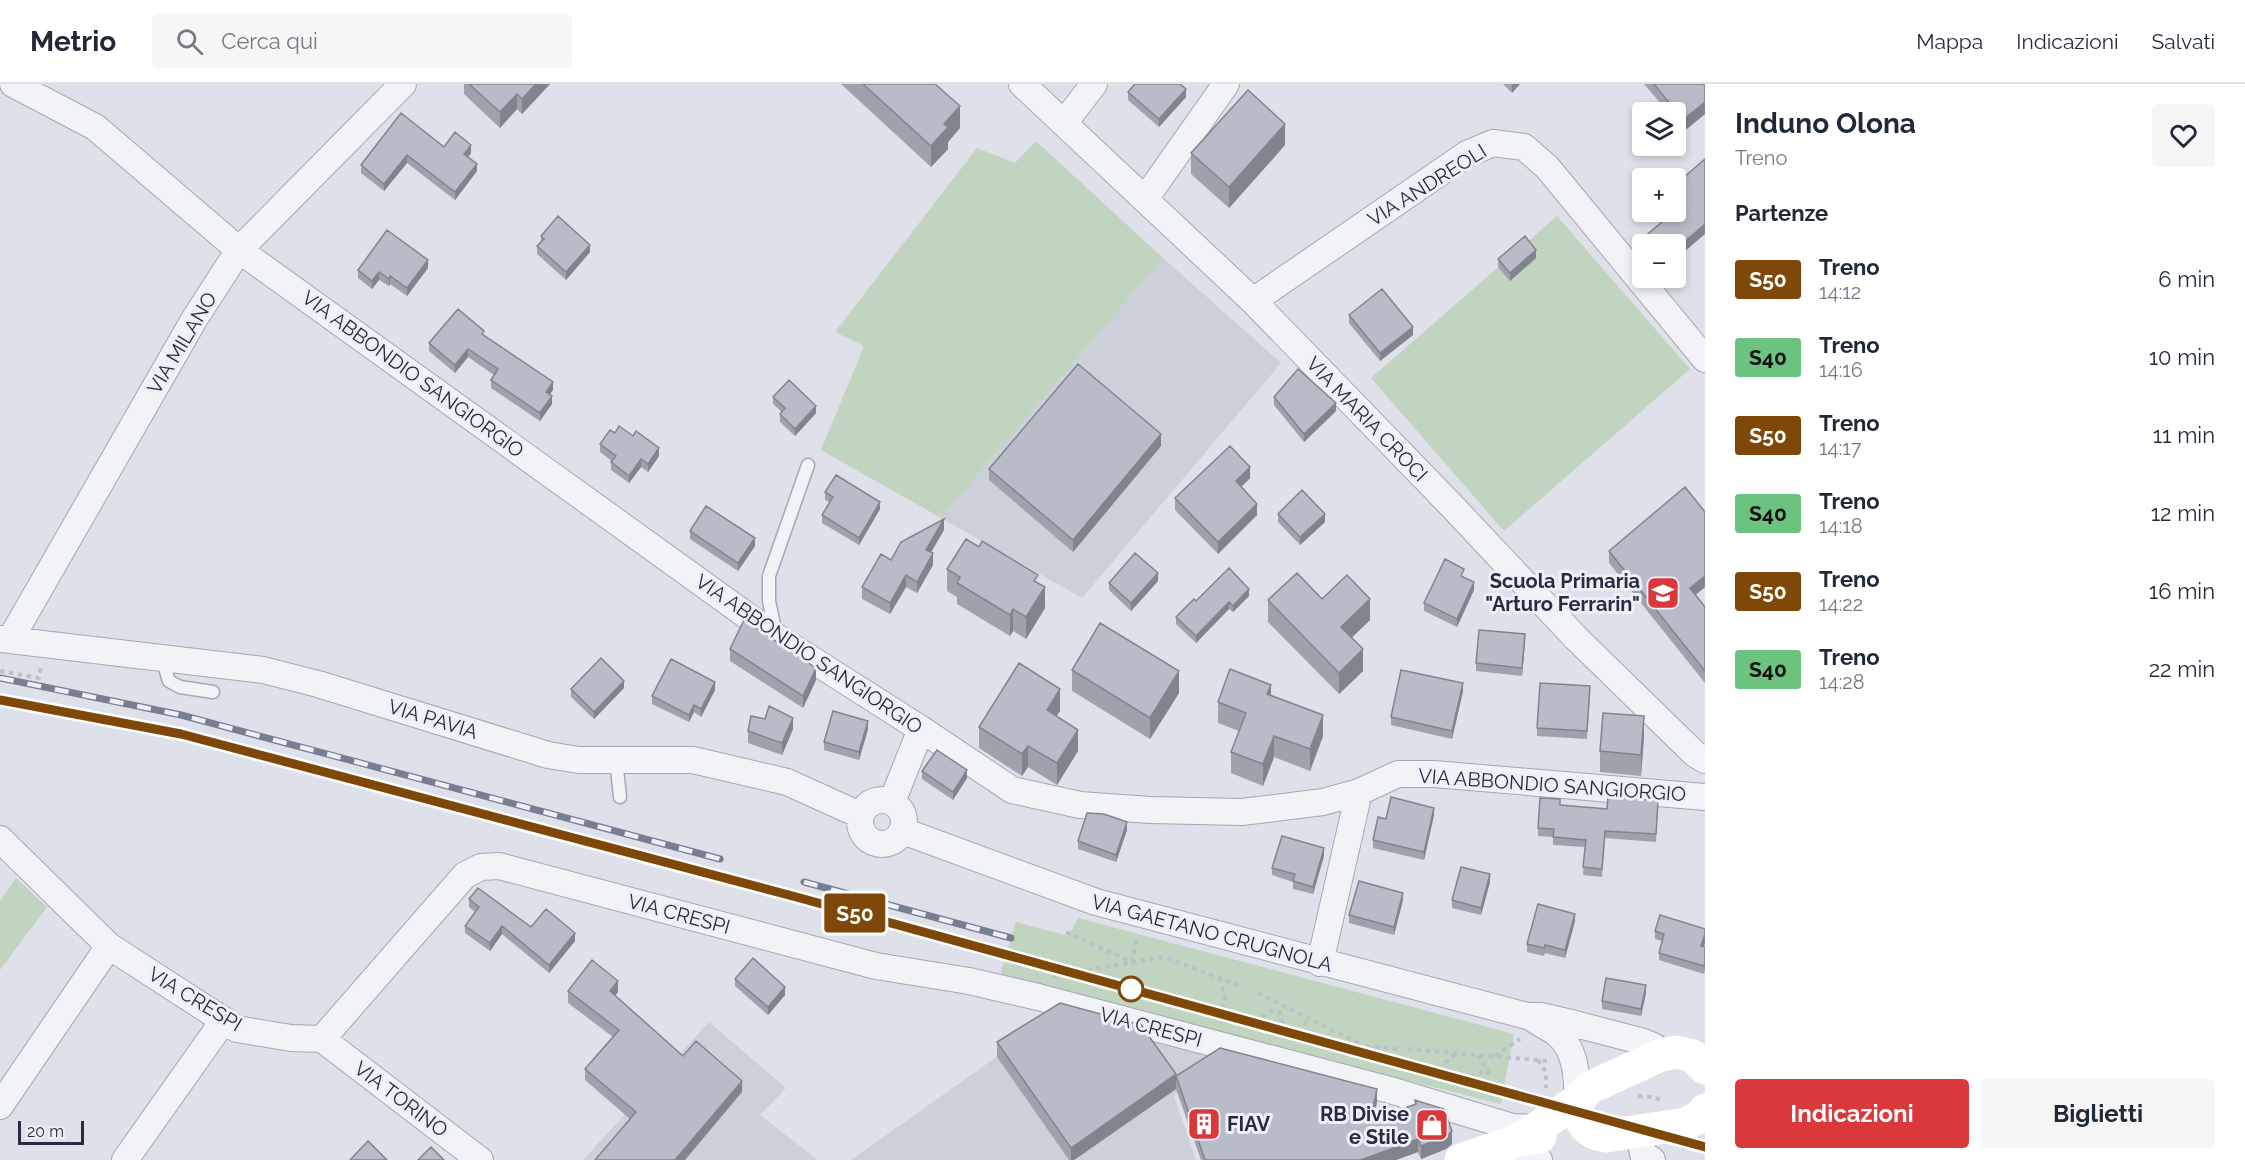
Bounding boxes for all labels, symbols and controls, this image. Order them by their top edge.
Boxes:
search box [152,14,572,68]
text: Metrio [30,25,116,58]
icon: search [173,25,206,58]
text: Cerca qui [221,28,318,54]
text: Mappa [1916,29,1983,54]
text: Indicazioni [2016,29,2119,54]
text: Salvati [2152,29,2215,54]
map controls [1632,102,1686,288]
button: layers [1632,102,1686,156]
button: heart [2152,104,2215,167]
text: Induno Olona [1735,107,1916,140]
street label: VIA ANDREOLI [1363,139,1491,231]
text: Treno [1735,146,1787,170]
button: + [1632,168,1686,222]
text: Partenze [1735,200,1828,226]
button: − [1632,234,1686,288]
text: Treno [1819,254,1880,280]
text: 6 min [2158,266,2215,292]
text: S50 [1749,267,1787,292]
text: 14:12 [1819,280,1861,304]
street label: VIA ABBONDIO SANGIORGIO [297,285,529,463]
street label: VIA MILANO [142,288,222,398]
text: Treno [1819,332,1880,358]
text: 10 min [2149,344,2215,370]
text: S40 [1749,345,1787,370]
street label: VIA MARIA CROCI [1301,352,1433,486]
text: 14:16 [1819,358,1863,382]
text: Treno [1819,410,1880,436]
text: 11 min [2153,422,2215,448]
text: S50 [1749,423,1787,448]
text: 14:17 [1819,436,1861,460]
text: Treno [1819,488,1880,514]
text: 12 min [2151,500,2215,526]
text: S40 [1749,501,1787,526]
text: 14:18 [1819,514,1863,538]
text: Treno [1819,566,1880,592]
street label: VIA ABBONDIO SANGIORGIO [691,569,927,739]
place label: Scuola Primaria "Arturo Ferrarin" [1485,569,1640,616]
school or university icon: Scuola Primaria "Arturo Ferrarin" [1645,575,1681,611]
text: 16 min [2149,578,2215,604]
text: S50 [1749,579,1787,604]
text: 14:22 [1819,592,1863,616]
text: Treno [1819,644,1880,670]
text: 22 min [2149,656,2215,682]
text: S40 [1749,657,1787,682]
text: 14:28 [1819,670,1865,694]
street label: VIA PAVIA [385,694,481,744]
street label: VIA ABBONDIO SANGIORGIO [1417,764,1687,806]
street label: VIA CRESPI [625,889,733,939]
street label: VIA GAETANO CRUGNOLA [1089,889,1335,977]
line badge: S50 [820,894,890,932]
text: S50 [836,901,874,926]
street label: VIA CRESPI [144,962,246,1036]
unlabelled marker [1118,976,1144,1002]
street label: VIA CRESPI [1097,1002,1205,1052]
street label: VIA TORINO [349,1056,453,1142]
button: Indicazioni [1735,1079,1969,1148]
button: Biglietti [1981,1079,2215,1148]
place label: RB Divise e Stile [1320,1102,1409,1149]
building icon: FIAV [1186,1106,1222,1142]
shop icon: RB Divise e Stile [1414,1107,1450,1143]
place label: FIAV [1227,1112,1270,1136]
scale bar [18,1118,84,1146]
text: 20 m [27,1122,64,1141]

